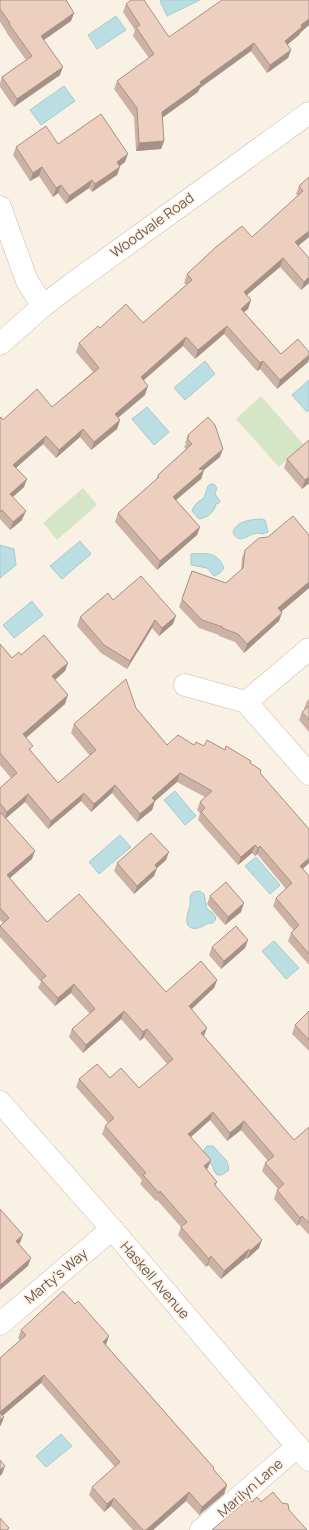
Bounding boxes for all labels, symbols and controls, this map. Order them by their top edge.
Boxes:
street label: Woodvale Road [106,188,197,261]
street label: Haskell Avenue [116,1237,194,1322]
street label: Marty's Way [20,1243,92,1308]
street label: Marilyn Lane [213,1454,286,1521]

